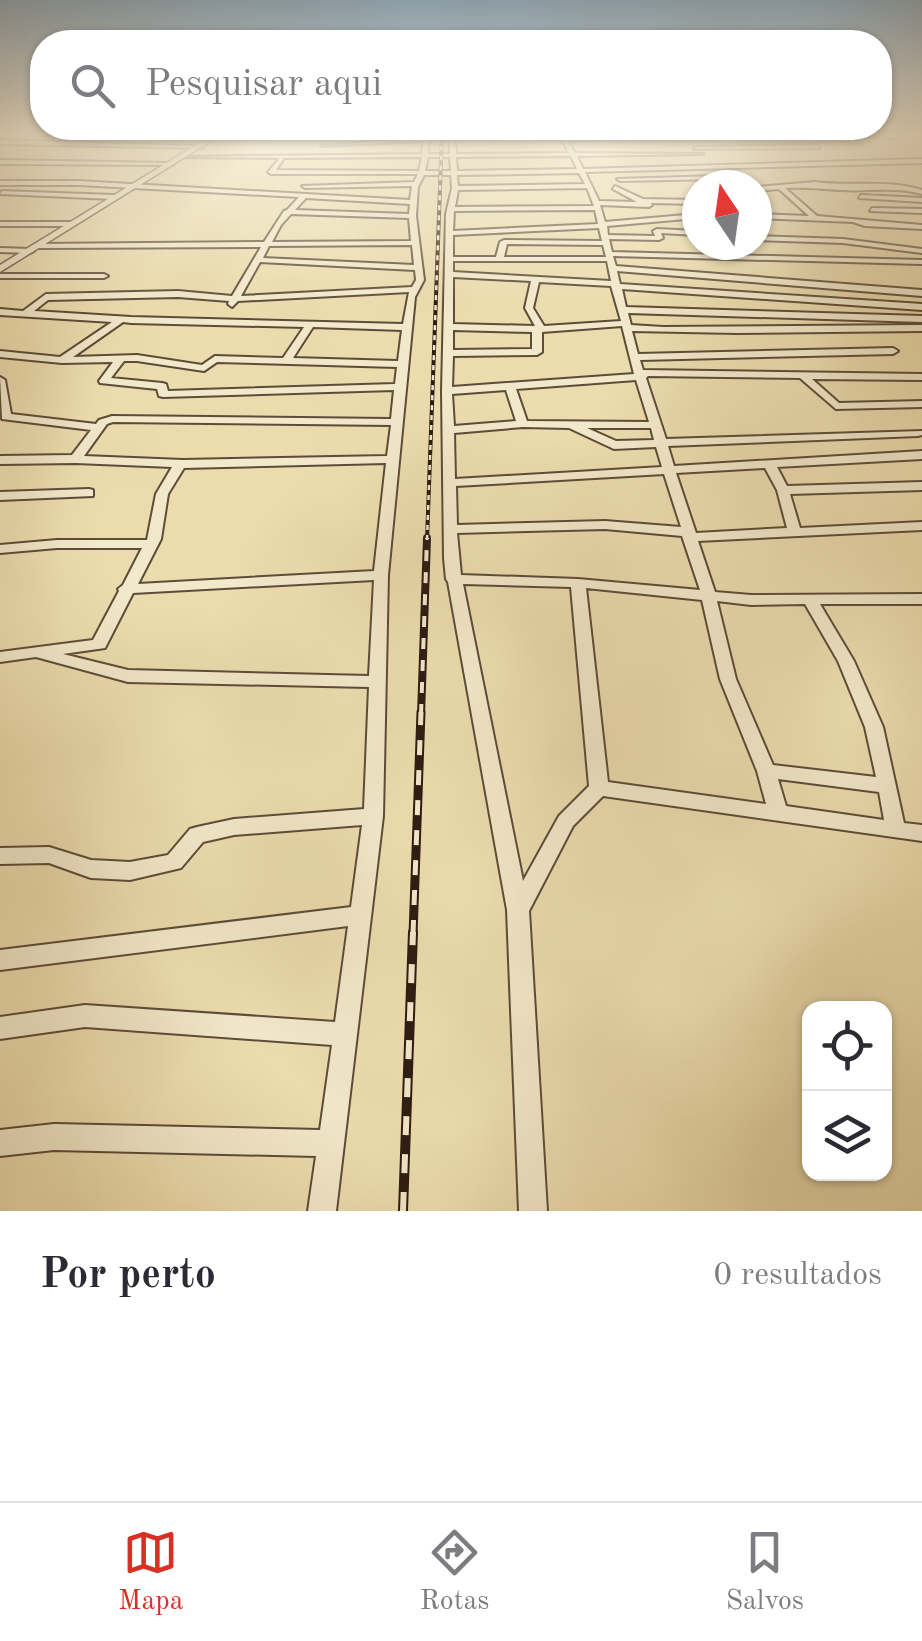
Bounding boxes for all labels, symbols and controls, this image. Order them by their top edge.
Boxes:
search box [30,30,892,140]
icon: search [65,58,120,113]
text: Pesquisar aqui [145,66,382,104]
north arrow [682,170,772,260]
map controls [802,1001,892,1181]
button: locate [802,1001,892,1091]
button: layers [802,1091,892,1181]
text: Por perto [40,1255,216,1297]
text: 0 resultados [714,1260,882,1292]
tab: Mapa [118,1525,184,1620]
tab: Rotas [420,1525,490,1620]
tab: Salvos [726,1525,804,1620]

